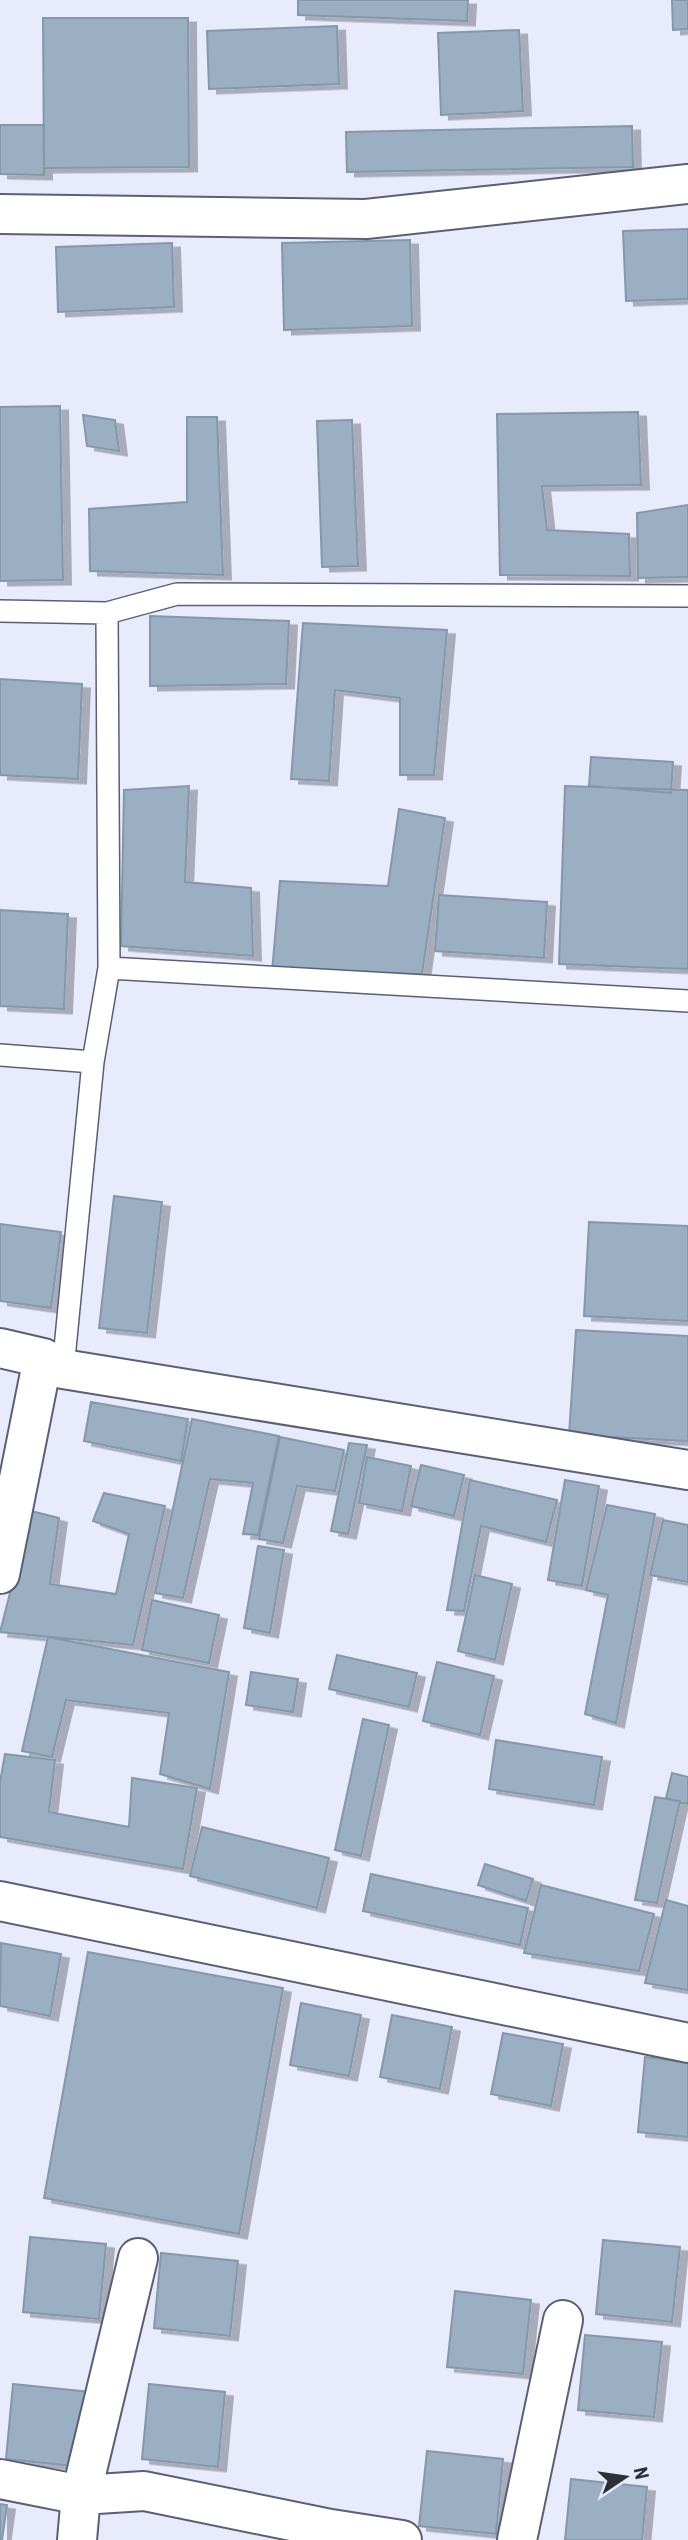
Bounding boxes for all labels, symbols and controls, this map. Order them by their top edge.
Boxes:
north arrow [590,2442,660,2512]
text: N [629,2465,654,2482]

